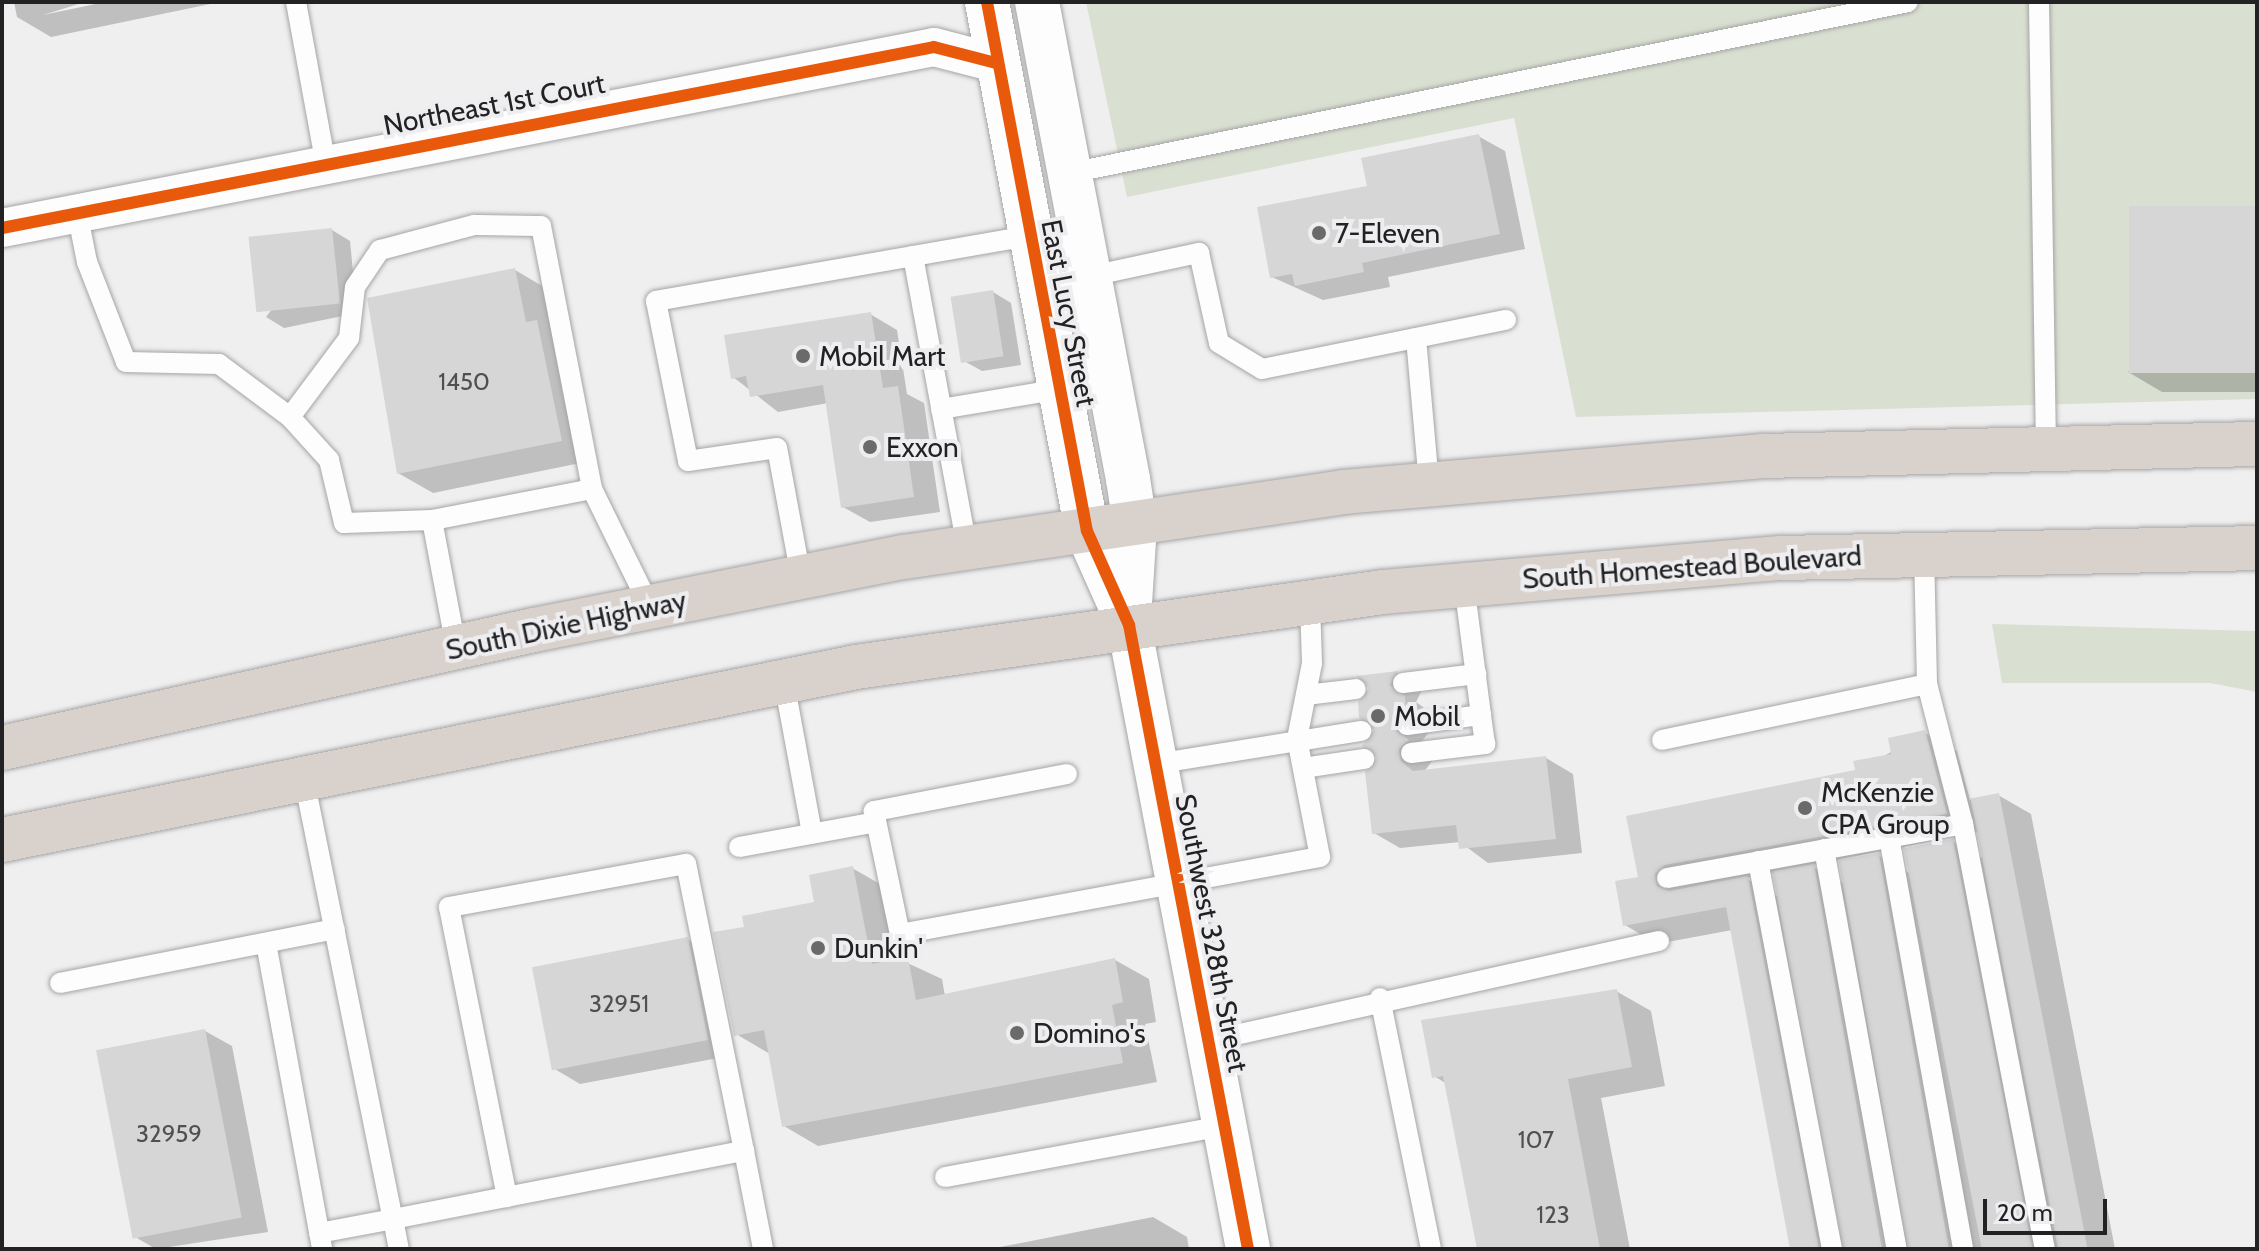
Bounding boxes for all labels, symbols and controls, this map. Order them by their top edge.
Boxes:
street label: Northeast 1st Court [380,66,608,142]
place label: 7-Eleven [1335,216,1440,250]
street label: East Lucy Street [1034,217,1104,409]
marker: 7-Eleven [1310,224,1328,242]
place label: Mobil Mart [819,339,945,373]
marker: Mobil Mart [794,347,812,365]
house number: 1450 [438,368,490,396]
place label: Exxon [886,430,959,464]
marker: Exxon [861,438,879,456]
street label: South Homestead Boulevard [1521,538,1863,596]
street label: South Dixie Highway [443,583,689,667]
place label: Mobil [1394,699,1460,733]
marker: Mobil [1369,707,1387,725]
place label: McKenzie CPA Group [1821,775,1949,841]
street label: Southwest 328th Street [1169,791,1255,1075]
marker: McKenzie CPA Group [1796,799,1814,817]
place label: Dunkin' [834,931,923,965]
marker: Dunkin' [809,939,827,957]
house number: 32951 [589,990,649,1018]
place label: Domino's [1033,1016,1146,1050]
marker: Domino's [1008,1024,1026,1042]
house number: 32959 [136,1120,202,1148]
house number: 107 [1518,1126,1554,1154]
scale bar [1987,1183,2111,1233]
text: 20 m [1997,1198,2053,1227]
house number: 123 [1536,1201,1570,1229]

